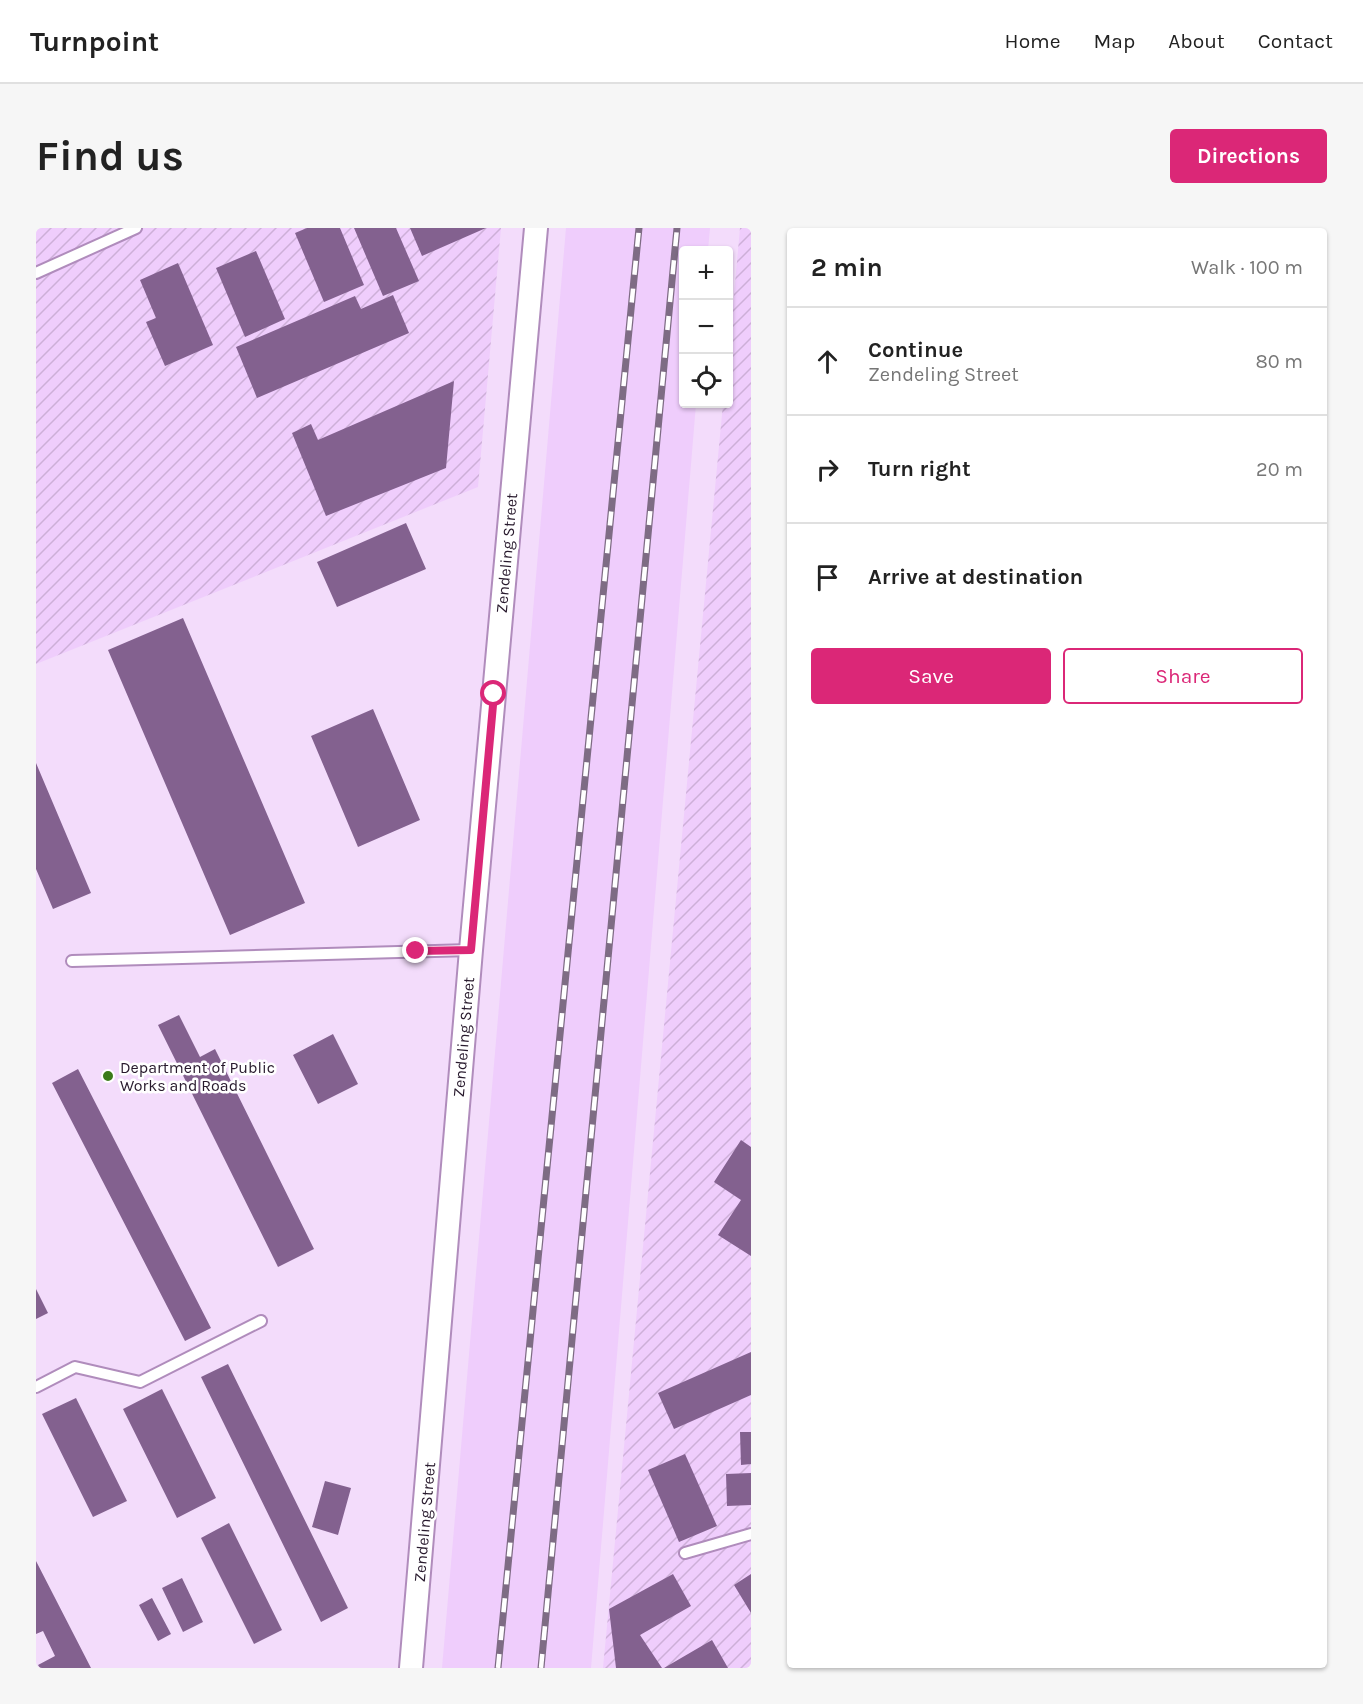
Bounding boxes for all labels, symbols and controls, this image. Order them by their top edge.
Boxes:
text: Turnpoint [30,25,159,58]
text: Home [1005,29,1061,53]
text: Map [1094,29,1135,53]
text: About [1168,29,1225,53]
text: Contact [1258,29,1333,53]
button: Directions [1170,129,1327,183]
text: Find us [36,131,184,181]
map controls [679,246,733,408]
button: + [679,246,733,300]
text: 2 min [811,252,883,283]
text: Walk · 100 m [1191,256,1303,279]
button: − [679,300,733,354]
text: Continue [868,337,963,363]
icon: ahead [811,345,844,378]
text: 80 m [1255,350,1303,373]
button: locate [679,354,733,408]
text: Zendeling Street [868,363,1019,386]
icon: right [811,453,844,486]
text: Turn right [868,456,971,482]
text: 20 m [1256,458,1303,481]
street label: Zendeling Street [492,492,521,614]
icon: arrive [811,561,844,594]
text: Arrive at destination [868,564,1083,590]
button: Save [811,648,1051,704]
button: Share [1063,648,1303,704]
route start [480,680,506,706]
route end [402,937,428,963]
street label: Zendeling Street [449,976,478,1098]
place label: Department of Public Works and Roads [120,1058,275,1095]
marker: Department of Public Works and Roads [101,1069,115,1083]
street label: Zendeling Street [410,1461,439,1583]

